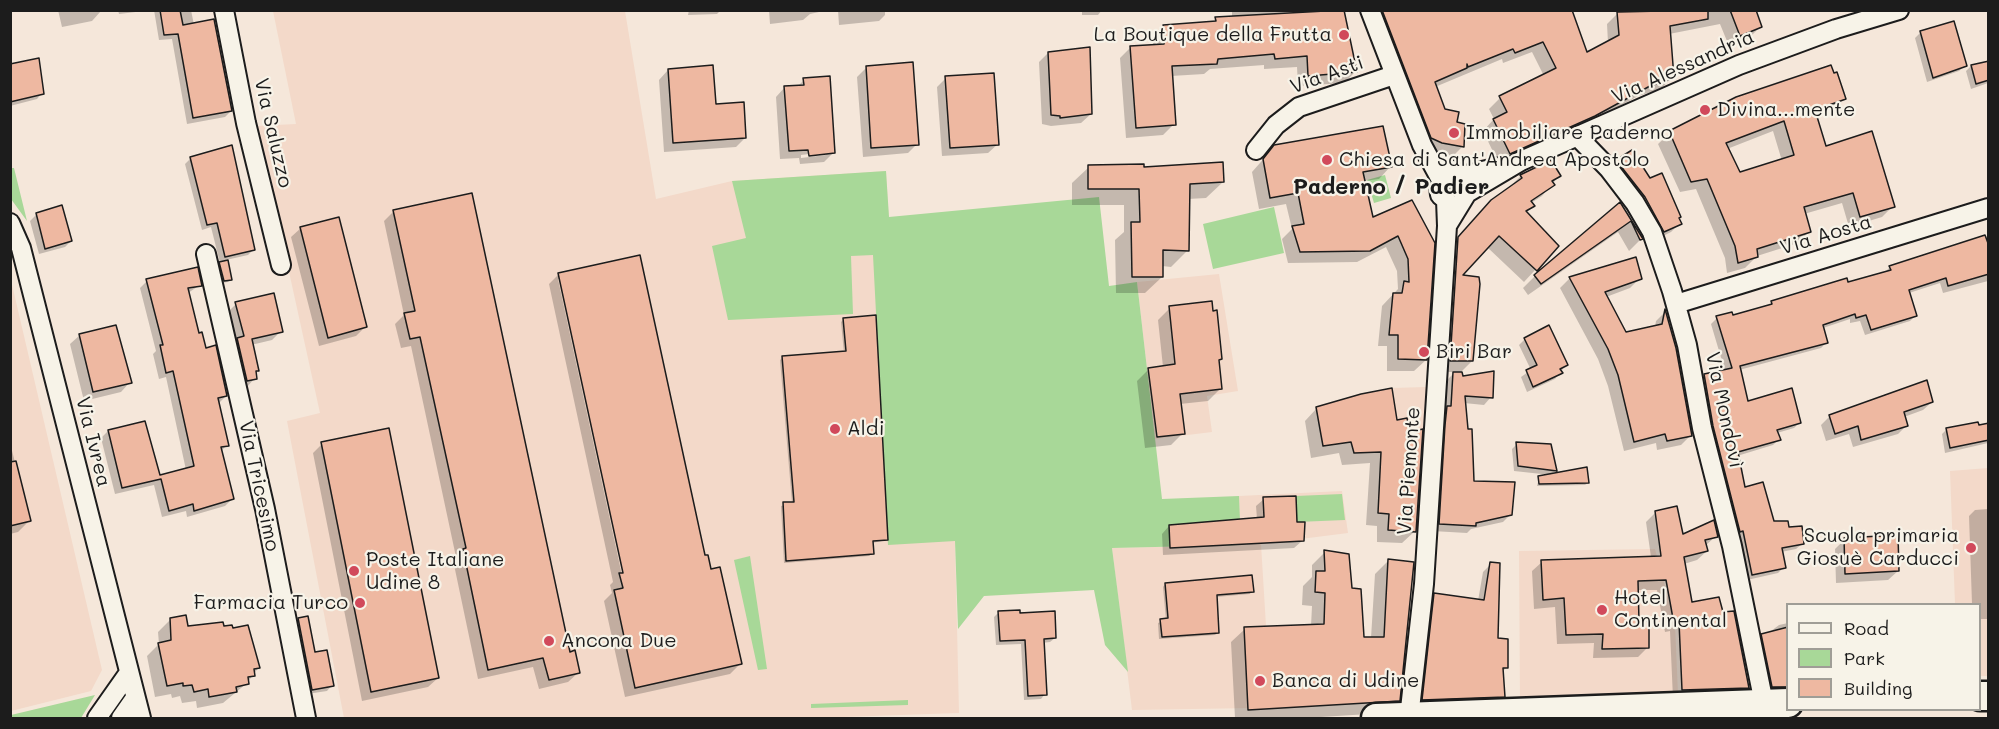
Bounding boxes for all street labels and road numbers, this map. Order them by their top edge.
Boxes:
street label: Via Alessandria [1608,25,1758,109]
street label: Via Asti [1287,51,1367,99]
street label: Via Saluzzo [249,76,297,190]
street label: Via Aosta [1777,210,1875,260]
street label: Via Mondovì [1700,350,1748,470]
street label: Via Ivrea [70,394,116,490]
street label: Via Piemonte [1393,406,1425,536]
street label: Via Tricesimo [233,418,285,554]

